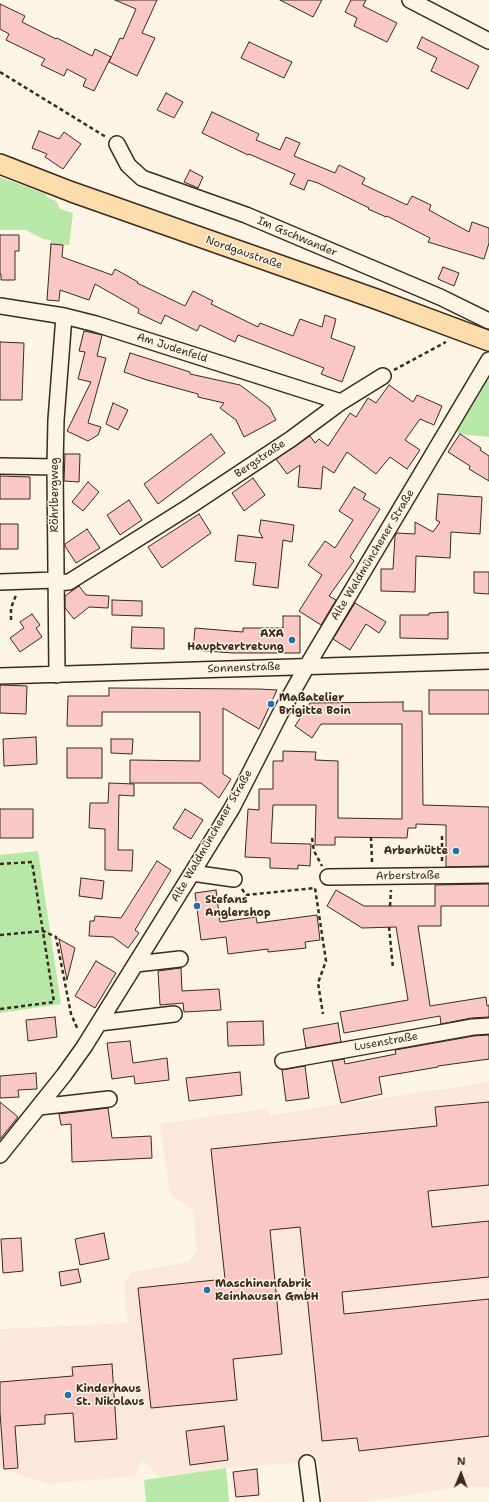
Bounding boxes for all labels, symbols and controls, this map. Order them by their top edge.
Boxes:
street label: Im Gschwander [255,214,339,260]
street label: Nordgaustraße [204,234,284,272]
street label: Am Judenfeld [135,330,209,366]
street label: Bergstraße [232,437,288,481]
street label: Röhrlbergweg [48,458,62,532]
street label: Alte Waldmünchener Straße [329,487,417,623]
place label: AXA Hauptvertretung [187,627,284,653]
marker: AXA Hauptvertretung [287,635,297,645]
street label: Sonnenstraße [207,660,281,676]
place label: Maßatelier Brigitte Boin [279,691,351,717]
marker: Maßatelier Brigitte Boin [266,699,276,709]
street label: Alte Waldmünchener Straße [169,768,255,904]
place label: Arberhütte [384,844,448,858]
marker: Arberhütte [451,846,461,856]
street label: Arberstraße [376,869,440,883]
place label: Stefans Anglershop [205,893,270,919]
marker: Stefans Anglershop [192,901,202,911]
street label: Lusenstraße [353,1030,419,1054]
place label: Maschinenfabrik Reinhausen GmbH [215,1277,319,1303]
marker: Maschinenfabrik Reinhausen GmbH [202,1285,212,1295]
place label: Kinderhaus St. Nikolaus [76,1382,144,1408]
marker: Kinderhaus St. Nikolaus [63,1390,73,1400]
north arrow [441,1454,481,1494]
text: N [457,1454,466,1469]

